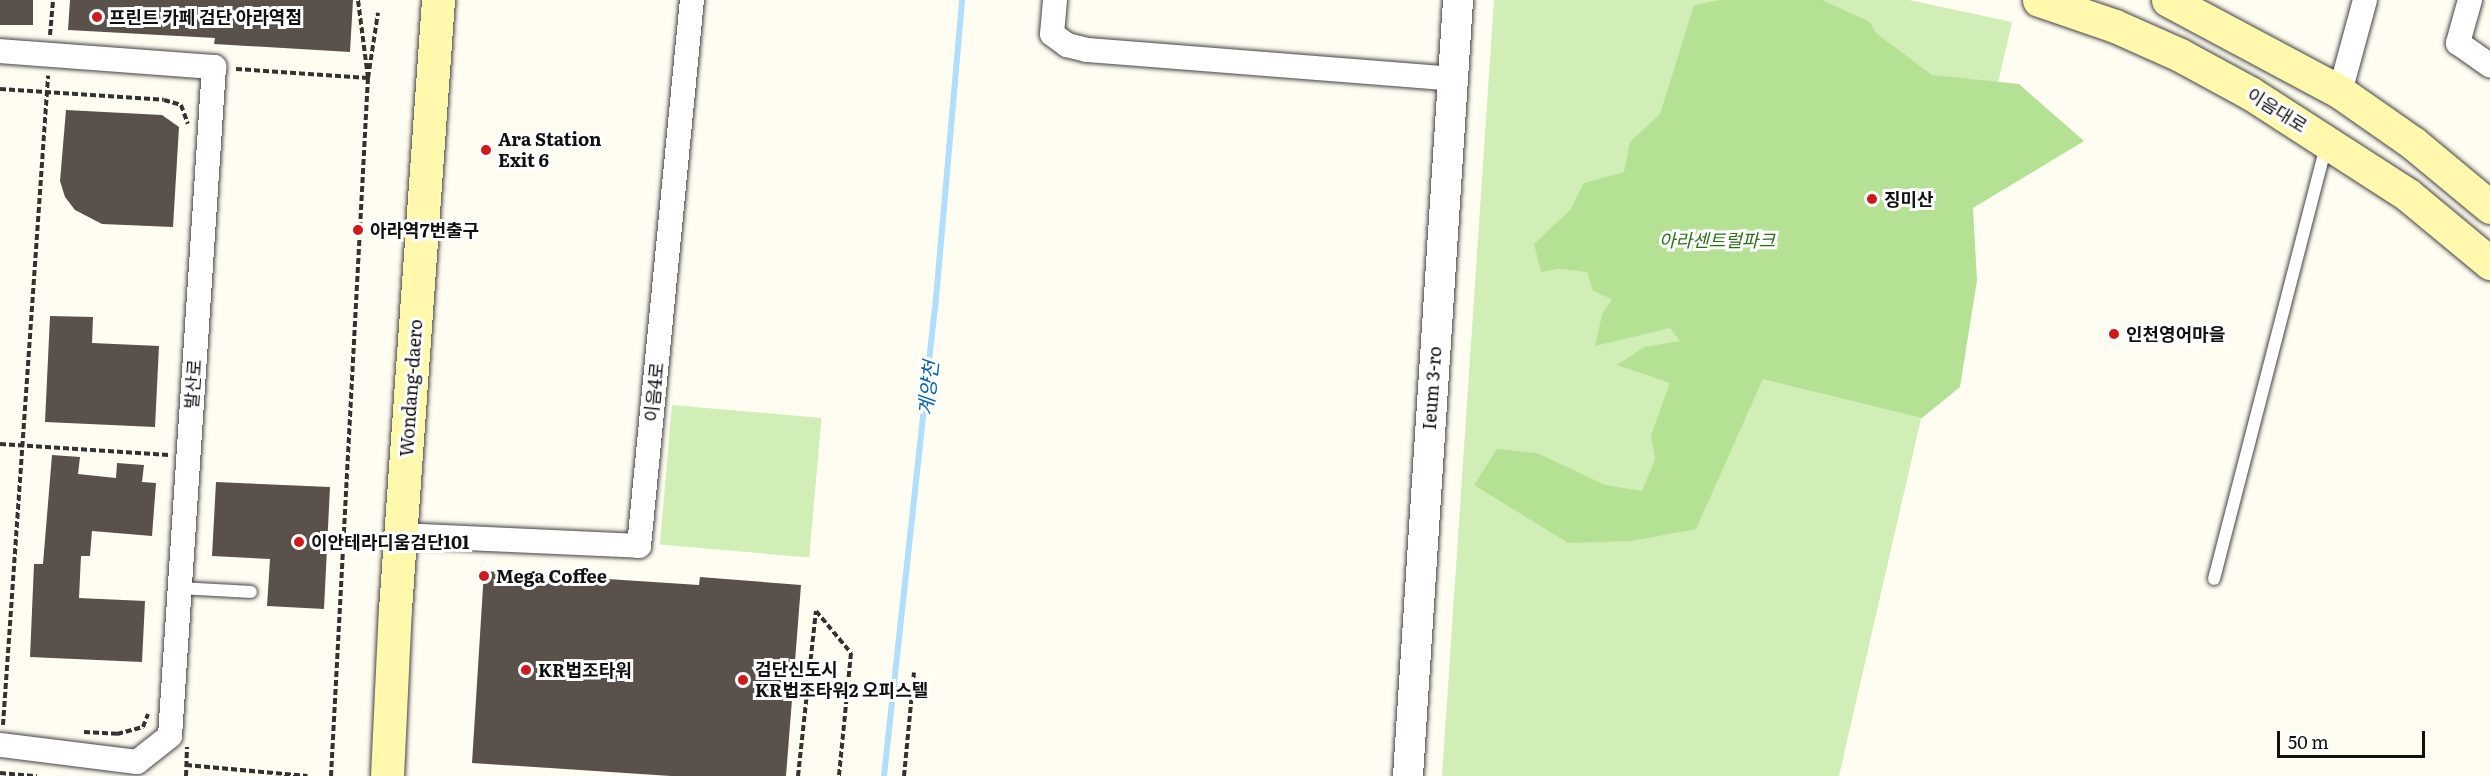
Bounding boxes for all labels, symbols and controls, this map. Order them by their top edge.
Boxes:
place label: 프린트 카페 검단 아라역점 [109,6,302,28]
marker: 프린트 카페 검단 아라역점 [90,10,104,24]
street label: 이음대로 [2243,83,2311,137]
place label: Ara Station Exit 6 [498,129,602,172]
marker: Ara Station Exit 6 [479,143,493,157]
place label: 징미산 [1884,188,1934,210]
marker: 징미산 [1865,192,1879,206]
place label: 아라역7번출구 [370,219,479,241]
marker: 아라역7번출구 [351,223,365,237]
park label: 아라센트럴파크 [1659,229,1775,251]
street label: Wondang-daero [395,319,427,457]
place label: 인천영어마을 [2126,323,2225,345]
marker: 인천영어마을 [2107,327,2121,341]
street label: Ieum 3-ro [1418,345,1446,431]
street label: 발산로 [180,358,206,410]
water label: 계양천 [912,359,942,417]
street label: 이음4로 [640,361,668,423]
place label: 이안테라디움검단101 [311,531,469,553]
marker: 이안테라디움검단101 [292,535,306,549]
place label: Mega Coffee [496,565,607,587]
marker: Mega Coffee [477,569,491,583]
place label: KR법조타워 [538,659,632,681]
place label: 검단신도시 KR법조타워2 오피스텔 [755,659,928,702]
marker: KR법조타워 [519,663,533,677]
marker: 검단신도시 KR법조타워2 오피스텔 [736,673,750,687]
scale bar [2280,719,2428,757]
text: 50 m [2288,728,2329,755]

